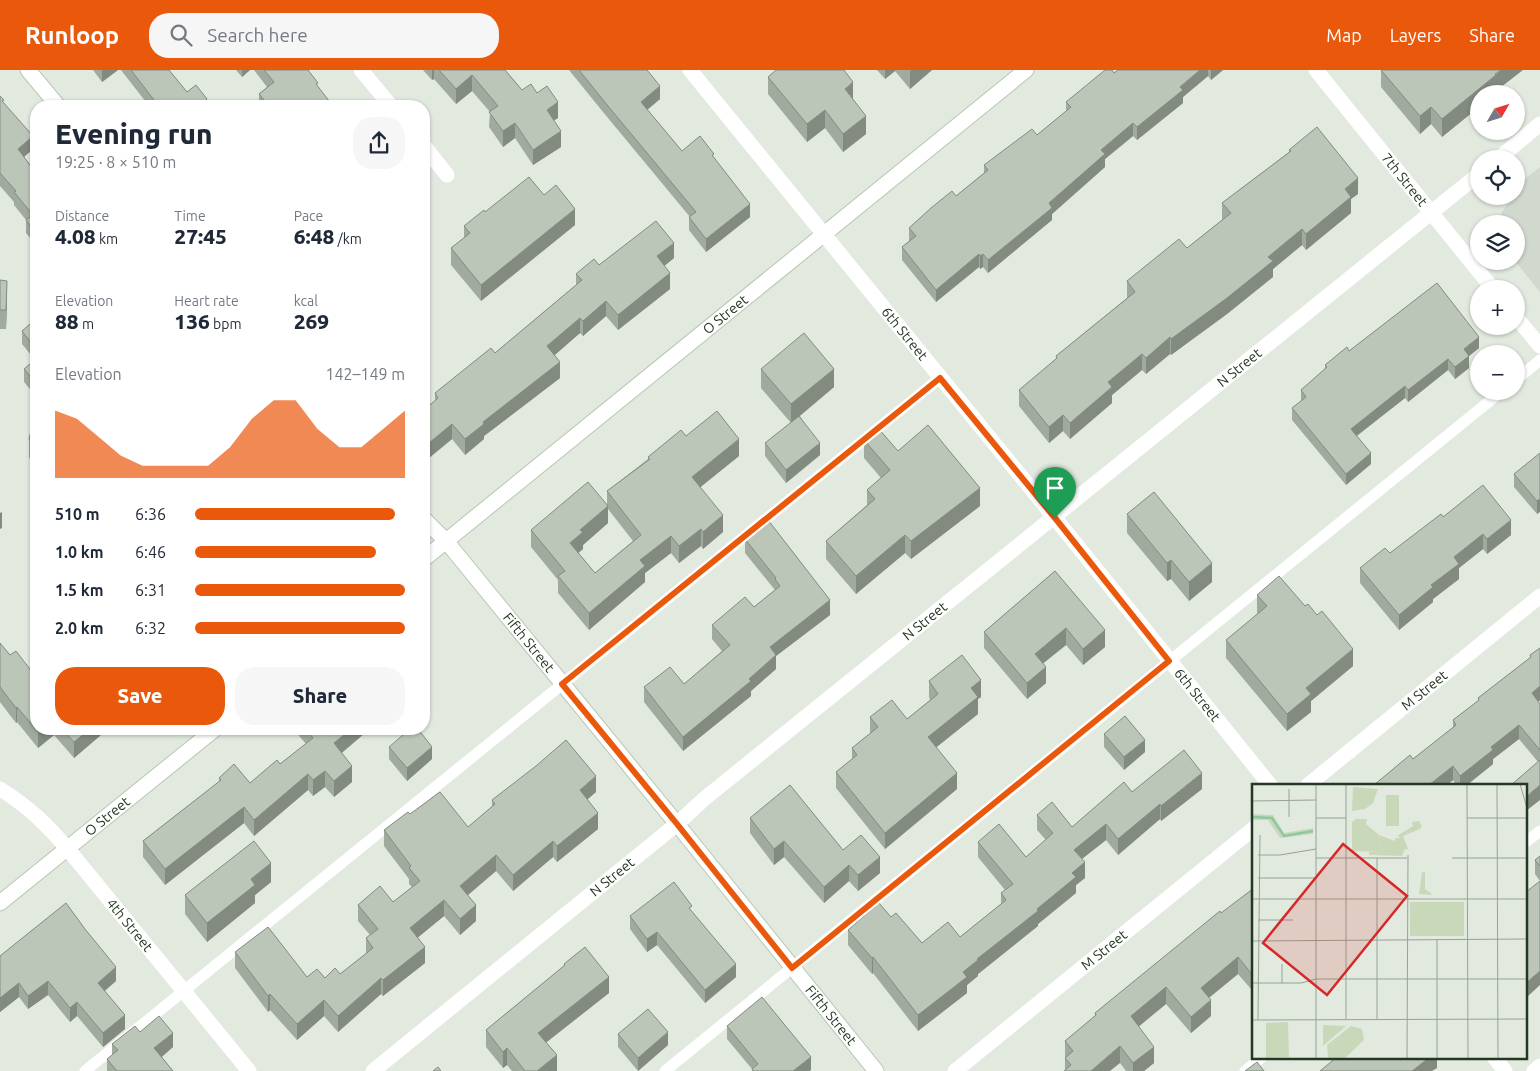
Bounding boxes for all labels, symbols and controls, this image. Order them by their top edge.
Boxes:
search box [149,13,499,58]
icon: search [167,21,195,49]
text: Runloop [25,22,119,49]
text: Search here [207,24,308,46]
text: Map [1326,25,1362,45]
text: Layers [1390,25,1441,45]
text: Share [1469,25,1515,45]
north arrow [1470,85,1525,140]
map controls [1470,85,1525,400]
button: share [353,117,405,169]
text: Evening run [55,118,213,149]
street label: 7th Street [1378,150,1431,210]
button: locate [1470,150,1525,205]
text: 19:25 · 8 × 510 m [55,153,176,171]
text: Distance [55,208,109,224]
text: Time [174,208,206,224]
text: Pace [294,208,323,224]
button: layers [1470,215,1525,270]
text: 4.08 [55,224,96,248]
text: 27:45 [174,224,227,248]
text: 6:48 [294,224,334,248]
text: km [96,231,118,247]
text: /km [334,231,362,247]
button: + [1470,280,1525,335]
street label: O Street [699,291,751,337]
text: Elevation [55,293,113,309]
text: Heart rate [174,293,239,309]
text: kcal [294,293,318,309]
street label: 6th Street [878,304,931,364]
text: 88 [55,309,79,333]
text: 136 [174,309,210,333]
text: 269 [294,309,329,333]
text: m [79,316,94,332]
text: bpm [210,316,242,332]
street label: N Street [1214,344,1265,390]
button: − [1470,345,1525,400]
text: Elevation [55,365,122,383]
text: 142–149 m [325,365,405,383]
pin [1034,467,1076,518]
icon: arrive [1041,474,1069,502]
text: 510 m [55,505,100,523]
text: 6:36 [135,505,166,523]
text: 1.0 km [55,543,104,561]
text: 6:46 [135,543,166,561]
text: 1.5 km [55,581,104,599]
text: 6:31 [135,581,166,599]
street label: N Street [899,598,950,644]
street label: Fifth Street [500,609,558,676]
text: 2.0 km [55,619,104,637]
text: 6:32 [135,619,166,637]
street label: 6th Street [1171,665,1224,725]
button: Save [55,667,225,725]
button: Share [235,667,405,725]
street label: M Street [1398,667,1451,714]
inset map [1252,784,1528,1058]
street label: O Street [82,793,133,839]
street label: N Street [587,854,638,899]
street label: 4th Street [103,895,156,955]
street label: M Street [1078,926,1131,973]
street label: Fifth Street [802,982,860,1049]

